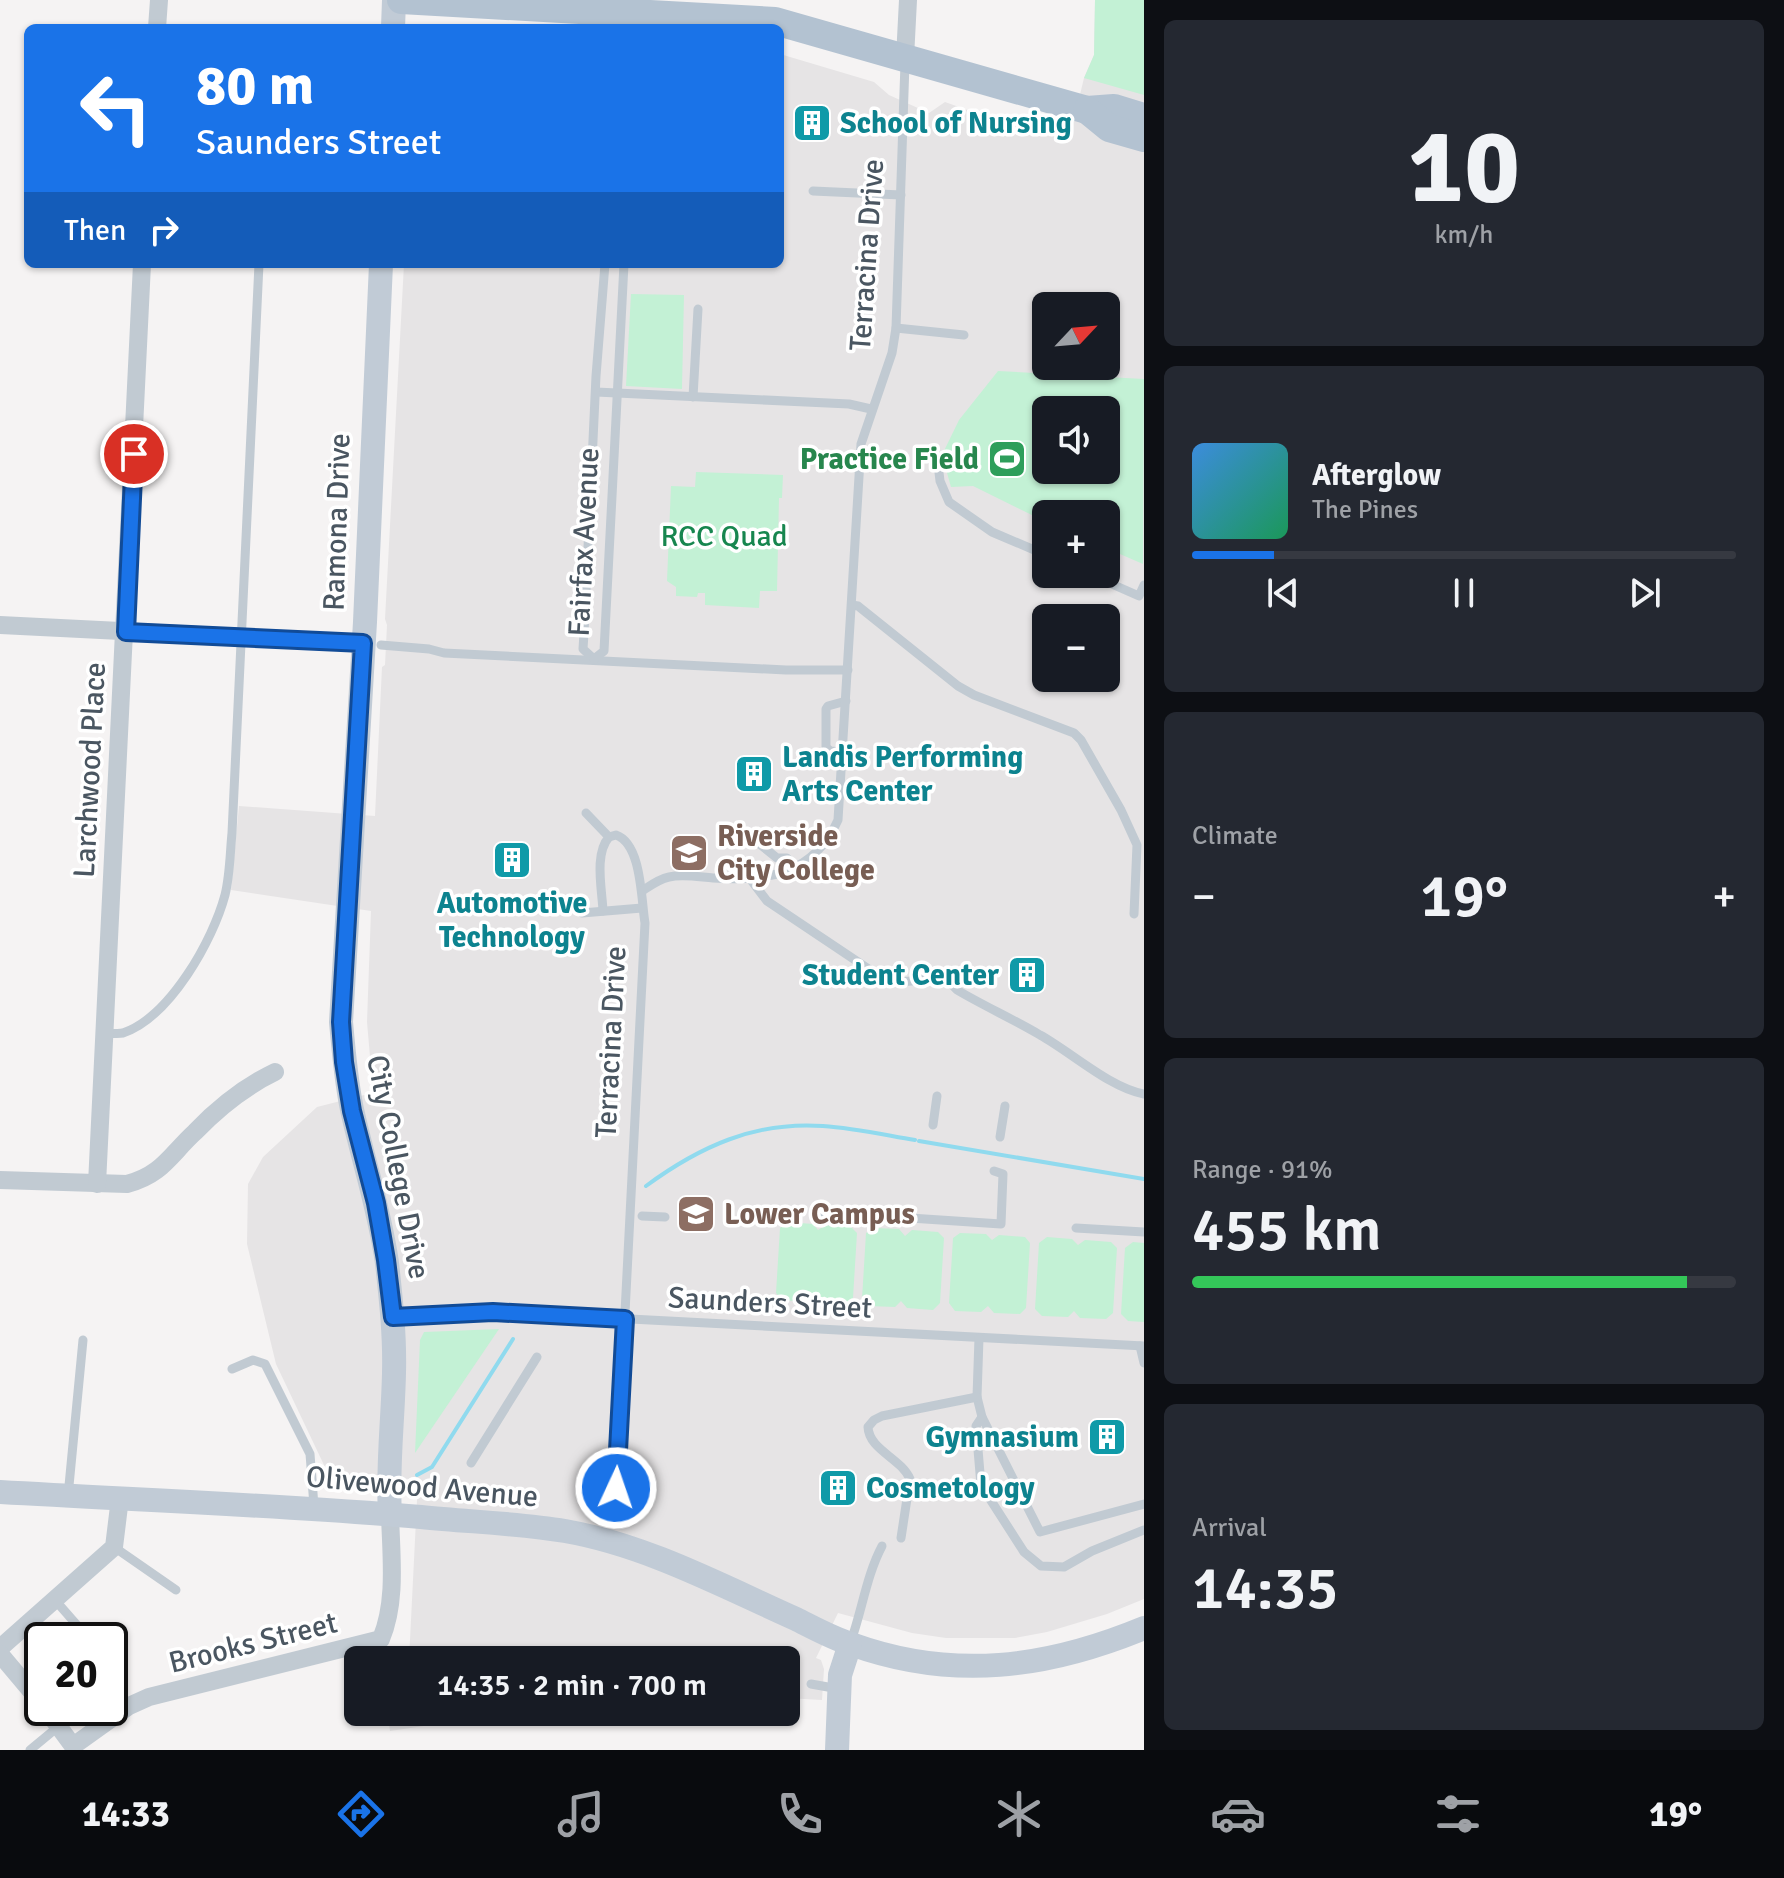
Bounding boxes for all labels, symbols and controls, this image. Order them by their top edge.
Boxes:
text: 80 m [196,51,314,120]
icon: left [64,56,168,160]
building icon: School of Nursing [791,102,833,144]
text: 10 [1408,103,1520,231]
place label: School of Nursing [840,105,1072,142]
text: Saunders Street [196,120,441,165]
street label: Terracina Drive [842,158,892,352]
icon: right [142,208,186,252]
text: Then [64,212,126,249]
text: km/h [1435,219,1493,251]
north arrow [1032,292,1120,380]
map controls [1032,292,1120,692]
button: sound [1032,396,1120,484]
pin [100,420,168,488]
icon: arrive [112,432,156,476]
street label: Ramona Drive [315,433,359,611]
sports icon: Practice Field [986,438,1028,480]
place label: Practice Field [800,441,979,478]
street label: Fairfax Avenue [561,446,607,638]
text: Afterglow [1312,457,1441,494]
text: The Pines [1312,494,1418,526]
button: + [1032,500,1120,588]
park label: RCC Quad [660,518,788,555]
icon: previous [1261,571,1305,615]
icon: pause [1442,571,1486,615]
icon: next [1623,571,1667,615]
button: − [1032,604,1120,692]
street label: Larchwood Place [66,661,114,879]
place label: Landis Performing Arts Center [782,739,1023,810]
building icon: Landis Performing Arts Center [733,753,775,795]
place label: Riverside City College [717,818,875,889]
text: Climate [1192,820,1278,852]
school or university icon: Riverside City College [668,832,710,874]
building icon: Automotive Technology [491,839,533,881]
text: 19° [1420,860,1508,934]
text: − [1192,870,1216,924]
text: + [1712,870,1736,924]
place label: Automotive Technology [437,885,587,956]
street label: Terracina Drive [587,945,635,1139]
building icon: Student Center [1006,954,1048,996]
place label: Student Center [802,957,999,994]
street label: City College Drive [358,1052,438,1282]
text: Range · 91% [1192,1154,1333,1186]
school or university icon: Lower Campus [675,1193,717,1235]
text: 455 km [1192,1194,1381,1268]
place label: Lower Campus [724,1196,915,1233]
street label: Saunders Street [667,1279,873,1327]
building icon: Gymnasium [1086,1416,1128,1458]
place label: Gymnasium [926,1419,1079,1456]
position arrow [574,1446,658,1530]
street label: Olivewood Avenue [304,1458,540,1516]
building icon: Cosmetology [817,1467,859,1509]
place label: Cosmetology [866,1470,1035,1507]
text: Arrival [1192,1512,1267,1544]
text: 14:35 [1192,1552,1339,1626]
street label: Brooks Street [165,1604,341,1682]
speed limit sign: 20 [24,1622,128,1726]
text: 14:35 · 2 min · 700 m [437,1667,707,1704]
icon: directions [333,1786,389,1842]
icon: music [553,1786,609,1842]
icon: phone [772,1786,828,1842]
icon: climate [991,1786,1047,1842]
icon: car [1210,1786,1266,1842]
icon: filters [1430,1786,1486,1842]
text: 14:33 [82,1792,170,1837]
text: 19° [1649,1792,1702,1837]

